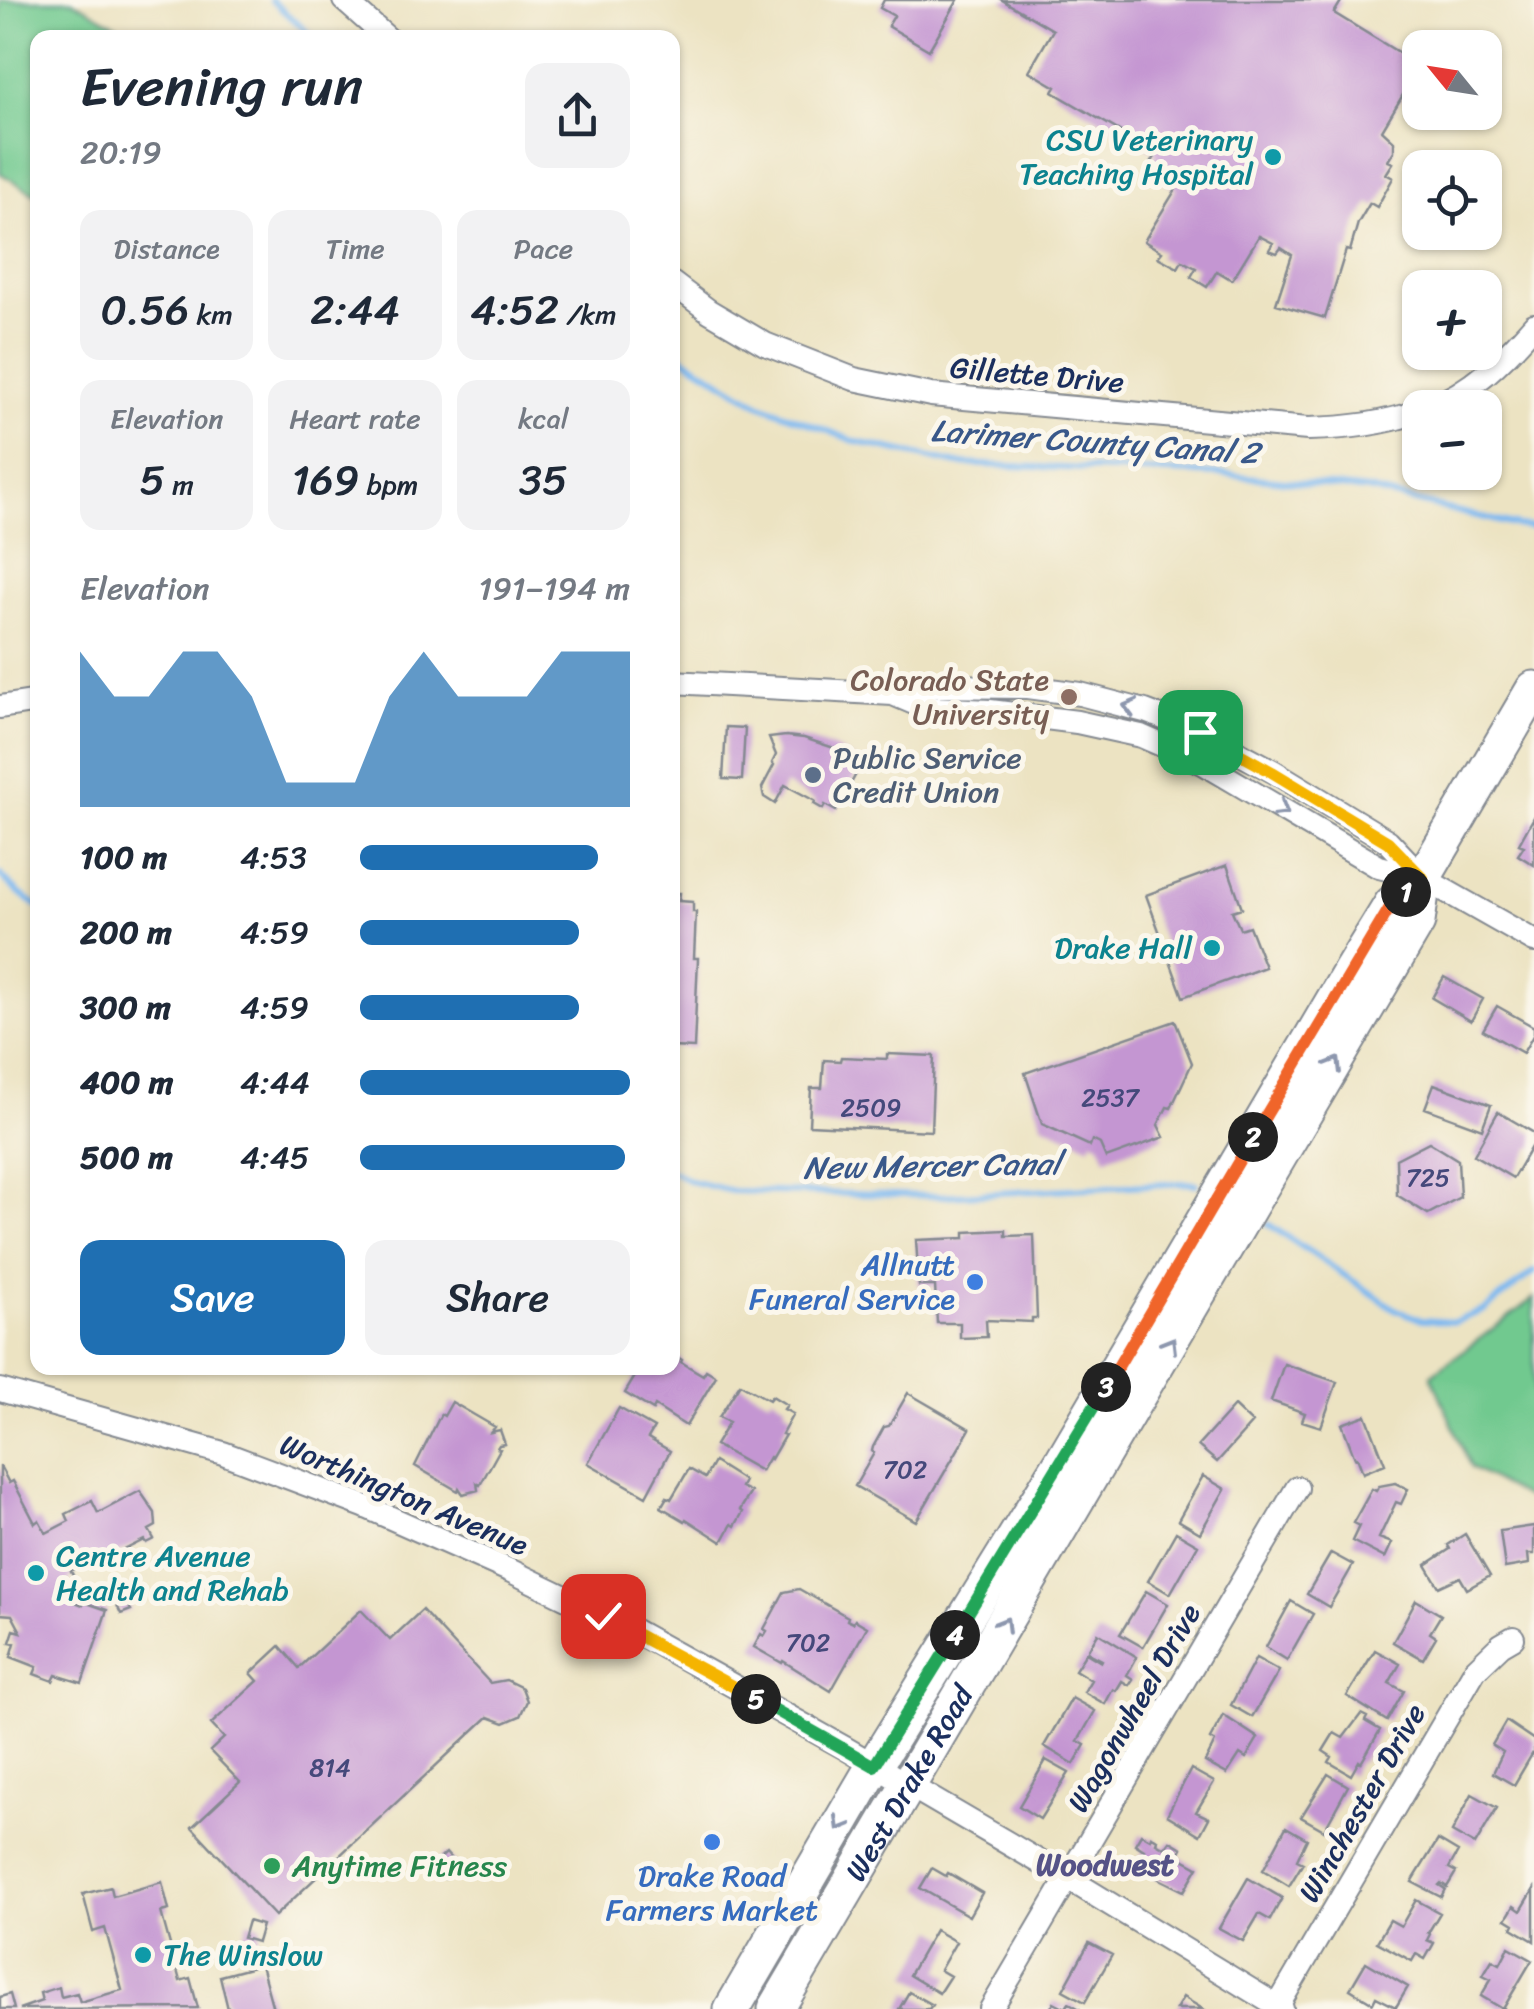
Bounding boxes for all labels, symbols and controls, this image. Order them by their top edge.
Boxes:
north arrow [1402,30,1502,130]
map controls [1402,30,1502,490]
text: Evening run [80,38,363,135]
button: share [525,63,630,168]
place label: CSU Veterinary Teaching Hospital [1019,113,1254,201]
text: 20:19 [80,124,162,181]
marker: CSU Veterinary Teaching Hospital [1262,146,1284,168]
button: locate [1402,150,1502,250]
text: Distance [114,224,220,273]
text: Time [325,224,385,273]
text: Pace [514,224,573,273]
button: + [1402,270,1502,370]
text: 0.56 [100,273,189,347]
text: 2:44 [310,273,400,347]
text: 4:52 [470,273,559,347]
text: km [189,290,233,339]
text: /km [559,290,617,339]
street label: Gillette Drive [948,341,1126,409]
button: − [1402,390,1502,490]
text: Elevation [110,394,223,443]
text: Heart rate [289,394,421,443]
text: kcal [518,394,569,443]
water label: Larimer County Canal 2 [929,402,1266,482]
text: 5 [139,443,165,517]
text: 169 [292,443,359,517]
text: 35 [519,443,568,517]
text: m [165,460,194,509]
text: bpm [359,460,418,509]
text: Elevation [80,560,210,617]
text: 191–194 m [478,560,630,617]
place label: Colorado State University [850,653,1050,741]
marker: Colorado State University [1058,686,1080,708]
pin [1158,690,1243,775]
one-way arrow [1122,697,1139,718]
icon: arrive [1173,705,1228,760]
place label: Public Service Credit Union [833,731,1022,819]
marker: Public Service Credit Union [802,764,824,786]
one-way arrow [1271,798,1289,817]
text: 100 m [80,829,167,886]
text: 4:53 [240,829,307,886]
pin: 1 [1381,867,1431,917]
text: 1 [1400,867,1412,916]
text: 200 m [80,904,172,961]
text: 4:59 [240,904,309,961]
place label: Drake Hall [1054,921,1193,975]
marker: Drake Hall [1201,937,1223,959]
text: 300 m [80,979,171,1036]
text: 4:59 [240,979,309,1036]
text: 400 m [80,1054,173,1111]
text: 4:44 [240,1054,310,1111]
one-way arrow [1323,1057,1342,1075]
house number: 2537 [1081,1075,1141,1120]
house number: 2509 [841,1085,901,1130]
pin: 2 [1228,1112,1278,1162]
text: 2 [1245,1112,1261,1161]
text: 500 m [80,1129,173,1186]
text: 4:45 [240,1129,309,1186]
water label: New Mercer Canal [803,1135,1068,1197]
house number: 725 [1406,1155,1450,1200]
place label: Allnutt Funeral Service [749,1238,955,1326]
button: Save [80,1240,345,1355]
button: Share [365,1240,630,1355]
marker: Allnutt Funeral Service [964,1271,986,1293]
one-way arrow [1158,1337,1177,1355]
pin: 3 [1081,1362,1131,1412]
text: 3 [1098,1362,1114,1411]
street label: Worthington Avenue [271,1418,537,1572]
house number: 702 [883,1447,927,1492]
place label: Centre Avenue Health and Rehab [56,1529,289,1617]
marker: Centre Avenue Health and Rehab [25,1562,47,1584]
pin [561,1574,646,1659]
icon: check [576,1589,631,1644]
street label: Wagonwheel Drive [1052,1593,1216,1823]
pin: 4 [930,1610,980,1660]
text: 4 [946,1610,964,1659]
one-way arrow [992,1617,1011,1635]
house number: 702 [786,1620,830,1665]
street label: West Drake Road [830,1673,990,1892]
pin: 5 [731,1674,781,1724]
text: 5 [747,1674,765,1723]
street label: Winchester Drive [1283,1693,1441,1913]
house number: 814 [309,1745,351,1790]
one-way arrow [834,1813,853,1831]
marker: Drake Road Farmers Market [701,1831,723,1853]
district label: Woodwest [1036,1836,1174,1893]
place label: Anytime Fitness [291,1839,507,1893]
place label: Drake Road Farmers Market [606,1849,818,1937]
marker: Anytime Fitness [261,1855,283,1877]
place label: The Winslow [163,1928,323,1982]
marker: The Winslow [132,1944,154,1966]

